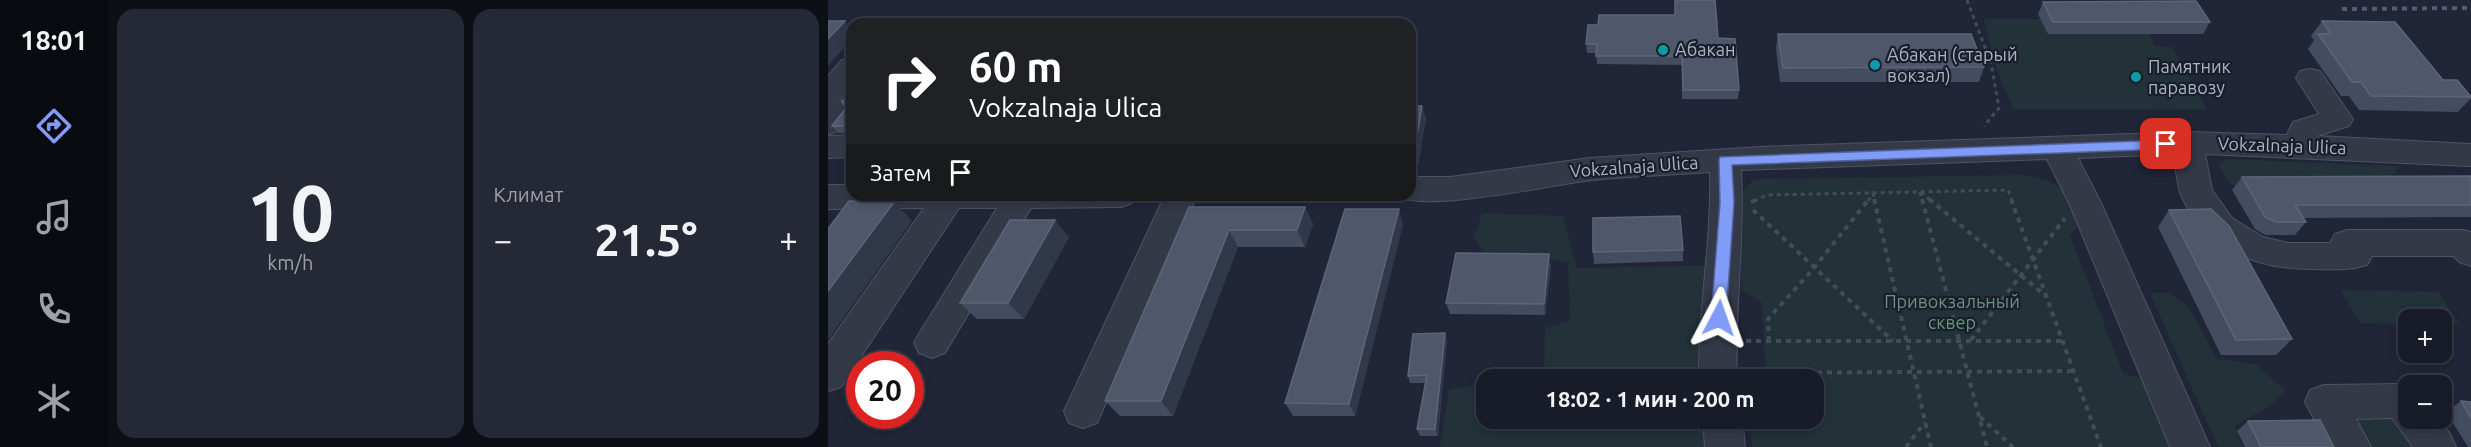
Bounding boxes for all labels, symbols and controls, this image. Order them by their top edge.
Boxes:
text: 18:01 [20,25,88,55]
place label: Абакан [1675,39,1736,59]
icon: right [870,42,948,120]
text: 60 m [969,43,1063,90]
marker: Абакан [1656,43,1670,57]
place label: Абакан (старый вокзал) [1887,44,2018,86]
place label: Памятник паравозу [2148,56,2231,97]
marker: Абакан (старый вокзал) [1868,58,1882,72]
marker: Памятник паравозу [2129,70,2143,84]
text: Vokzalnaja Ulica [969,92,1162,122]
icon: directions [33,105,75,147]
pin [2140,118,2191,169]
icon: arrive [2149,127,2182,160]
street label: Vokzalnaja Ulica [2217,133,2347,157]
street label: Vokzalnaja Ulica [1569,152,1699,180]
icon: arrive [944,156,977,189]
text: Затем [870,160,932,185]
text: 10 [246,168,334,256]
text: Климат [494,183,563,206]
icon: music [33,196,75,238]
text: 21.5° [594,214,697,265]
text: − [494,221,512,258]
text: + [779,221,798,258]
text: km/h [267,251,313,274]
position arrow [1687,286,1751,350]
icon: phone [33,288,75,330]
park label: Привокзальный сквер [1884,291,2020,332]
map controls [2398,309,2452,429]
button: + [2398,309,2452,363]
speed limit sign: 20 [846,351,924,429]
button: − [2398,375,2452,429]
icon: climate [33,380,75,422]
text: 18:02 · 1 мин · 200 m [1546,386,1754,411]

